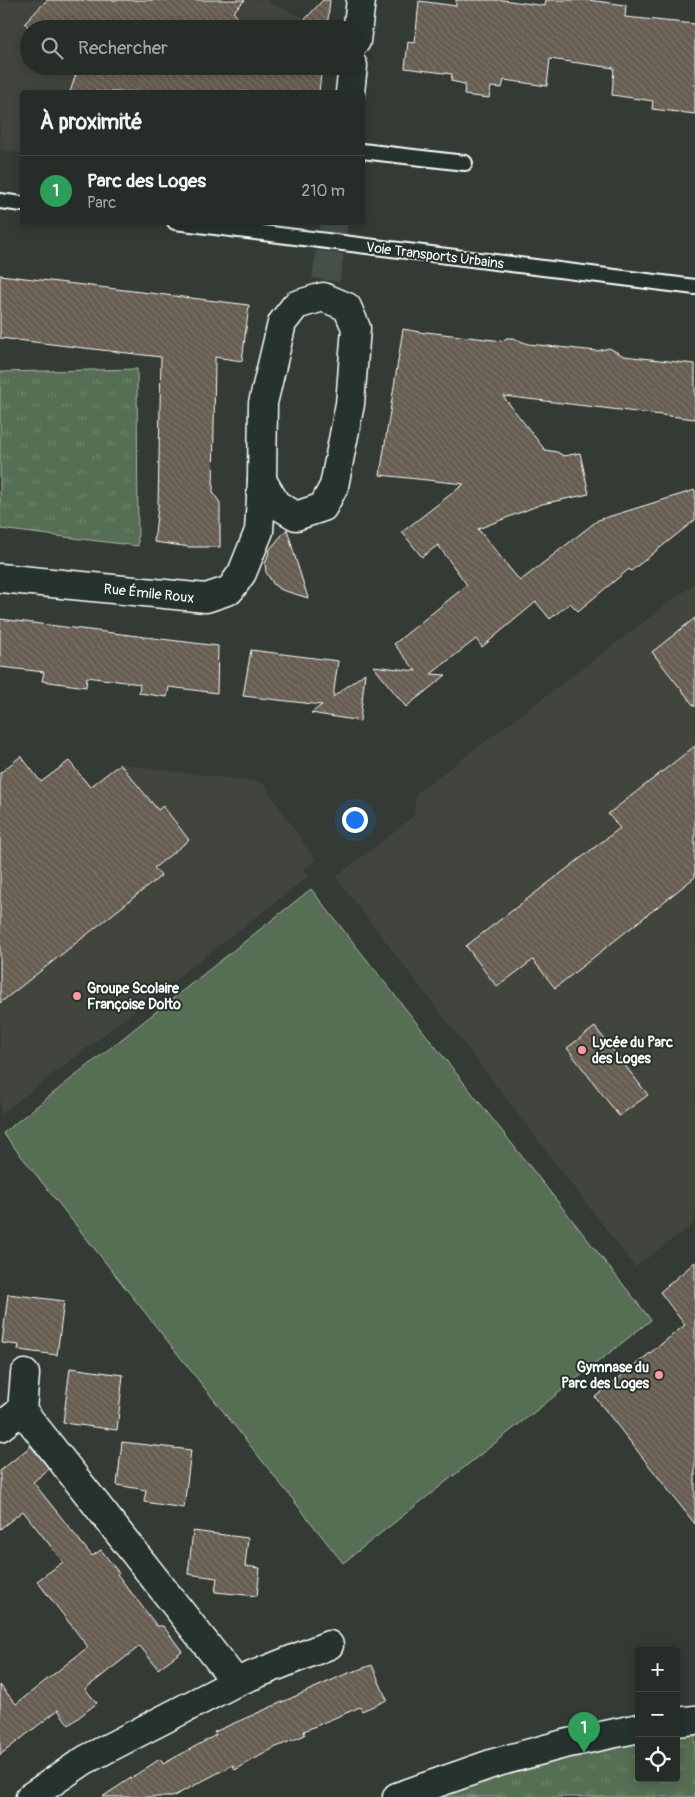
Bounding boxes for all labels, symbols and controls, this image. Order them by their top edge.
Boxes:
search box [20,20,365,75]
icon: search [38,34,66,62]
text: Rechercher [78,36,168,60]
text: À proximité [40,109,143,136]
text: Parc des Loges [87,169,206,193]
text: 1 [53,181,59,201]
text: 210 m [301,181,345,201]
text: Parc [87,193,116,213]
street label: Voie Transports Urbains [365,239,506,272]
street label: Rue Émile Roux [103,579,195,607]
your location [342,807,368,833]
place label: Groupe Scolaire Françoise Dolto [87,980,181,1013]
marker: Groupe Scolaire Françoise Dolto [71,990,83,1002]
place label: Lycée du Parc des Loges [592,1034,673,1067]
marker: Lycée du Parc des Loges [576,1044,588,1056]
place label: Gymnase du Parc des Loges [561,1359,650,1392]
marker: Gymnase du Parc des Loges [653,1369,665,1381]
map controls [635,1647,680,1782]
button: + [635,1647,680,1692]
button: − [635,1692,680,1737]
pin: 1 [568,1712,600,1753]
button: locate [635,1737,680,1782]

